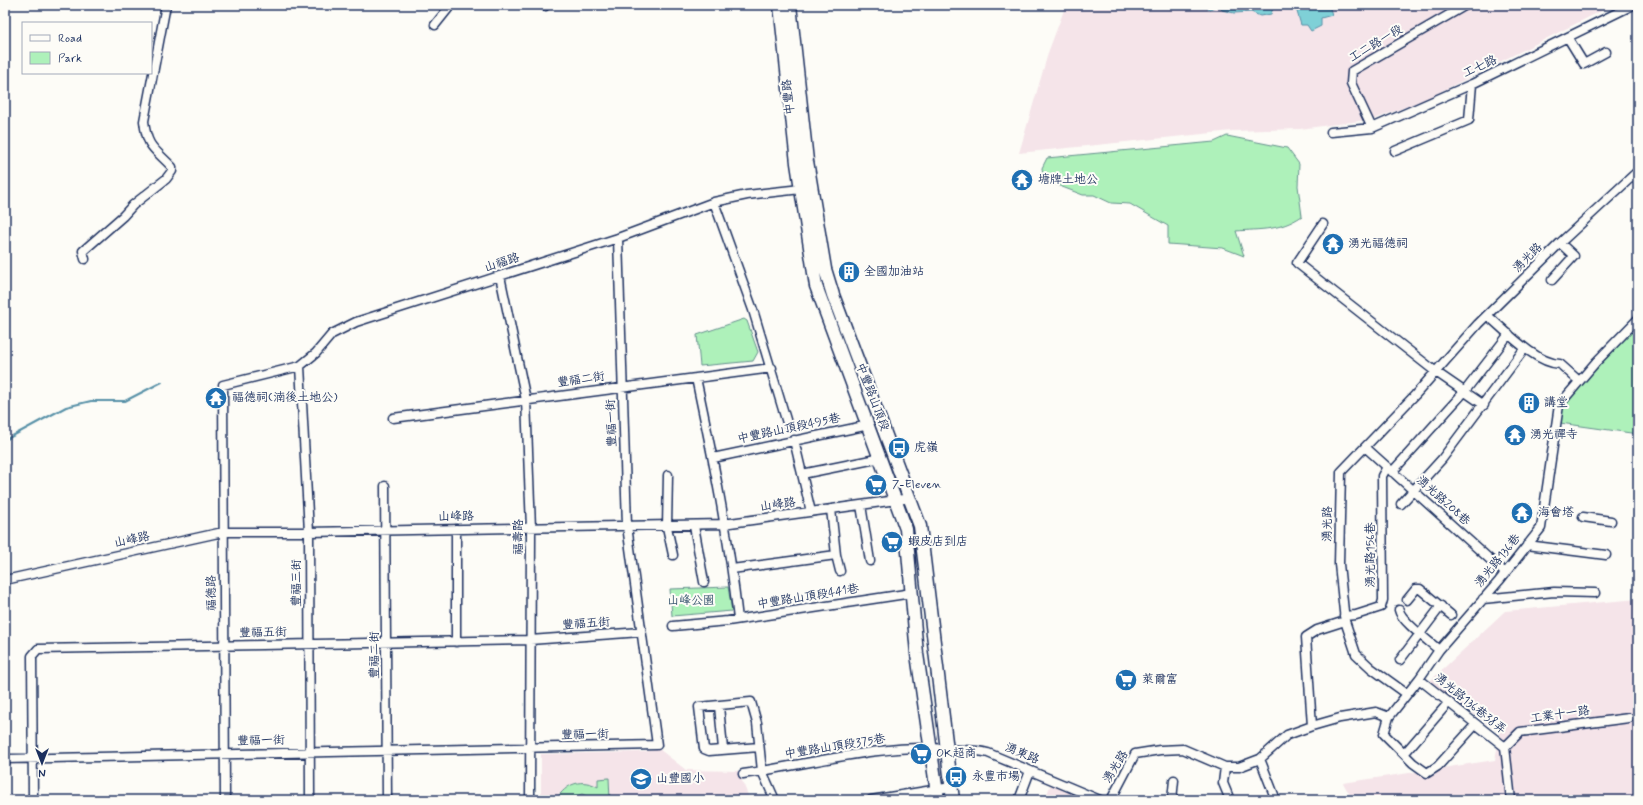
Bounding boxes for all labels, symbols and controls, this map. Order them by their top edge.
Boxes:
legend [22,22,152,74]
street label: 工二路一段 [1346,22,1406,66]
text: Road [58,31,82,47]
text: Park [58,51,82,67]
street label: 工七路 [1460,52,1500,82]
street label: 中豐路 [779,78,799,116]
temple icon: 塘牌土地公 [1009,167,1035,193]
place label: 塘牌土地公 [1038,172,1098,188]
temple icon: 湧光福德祠 [1320,231,1346,257]
place label: 湧光福德祠 [1348,236,1408,252]
street label: 湧光路 [1510,240,1546,276]
street label: 山福路 [482,250,522,276]
building icon: 全國加油站 [836,259,862,285]
place label: 全國加油站 [864,264,924,280]
street label: 中豐路山頂段 [852,361,892,433]
street label: 豐福二街 [556,369,606,391]
temple icon: 福德祠(湳後土地公) [203,385,229,411]
place label: 福德祠(湳後土地公) [232,390,338,406]
building icon: 講堂 [1516,390,1542,416]
place label: 講堂 [1544,395,1568,411]
street label: 豐福一街 [603,399,621,447]
street label: 中豐路山頂段495巷 [736,410,842,448]
temple icon: 湧光禪寺 [1502,422,1528,448]
place label: 湧光禪寺 [1530,427,1578,443]
bus stop icon: 虎嶺 [886,435,912,461]
place label: 虎嶺 [914,440,938,456]
supermarket icon: 7-Eleven [863,472,889,498]
street label: 湧光路208巷 [1413,473,1473,529]
place label: 7-Eleven [892,477,942,493]
street label: 山峰路 [759,495,797,515]
temple icon: 海會塔 [1509,500,1535,526]
place label: 海會塔 [1538,505,1574,521]
street label: 湧光路 [1320,506,1336,542]
street label: 山峰路 [438,509,474,525]
street label: 福壽路 [511,519,527,555]
street label: 湧光路156巷 [1363,522,1379,588]
street label: 山峰路 [113,528,151,552]
supermarket icon: 蝦皮店到店 [879,529,905,555]
street label: 湧光路136巷 [1472,531,1524,591]
place label: 蝦皮店到店 [908,534,968,550]
street label: 豐福三街 [289,559,305,607]
street label: 福德路 [204,575,220,611]
street label: 中豐路山頂段441巷 [756,581,860,613]
park label: 山峰公園 [667,593,715,609]
street label: 豐福五街 [561,614,611,634]
street label: 豐福五街 [239,625,287,641]
street label: 豐福二街 [367,631,383,679]
supermarket icon: 萊爾富 [1113,667,1139,693]
street label: 湧光路136巷38弄 [1431,670,1509,738]
place label: 萊爾富 [1142,672,1178,688]
street label: 工業十一路 [1529,703,1591,727]
street label: 豐福一街 [561,727,609,743]
street label: 中豐路山頂段375巷 [783,731,887,763]
street label: 豐福一街 [237,733,285,749]
street label: 湧東路 [1002,740,1042,768]
supermarket icon: OK超商 [908,741,934,767]
north arrow [22,743,62,783]
place label: OK超商 [936,746,977,762]
street label: 湧光路 [1100,747,1132,787]
bus stop icon: 永豊市場 [943,764,969,790]
text: N [38,765,46,779]
school or university icon: 山豐國小 [628,766,654,792]
place label: 永豊市場 [972,769,1020,785]
place label: 山豐國小 [656,771,704,787]

